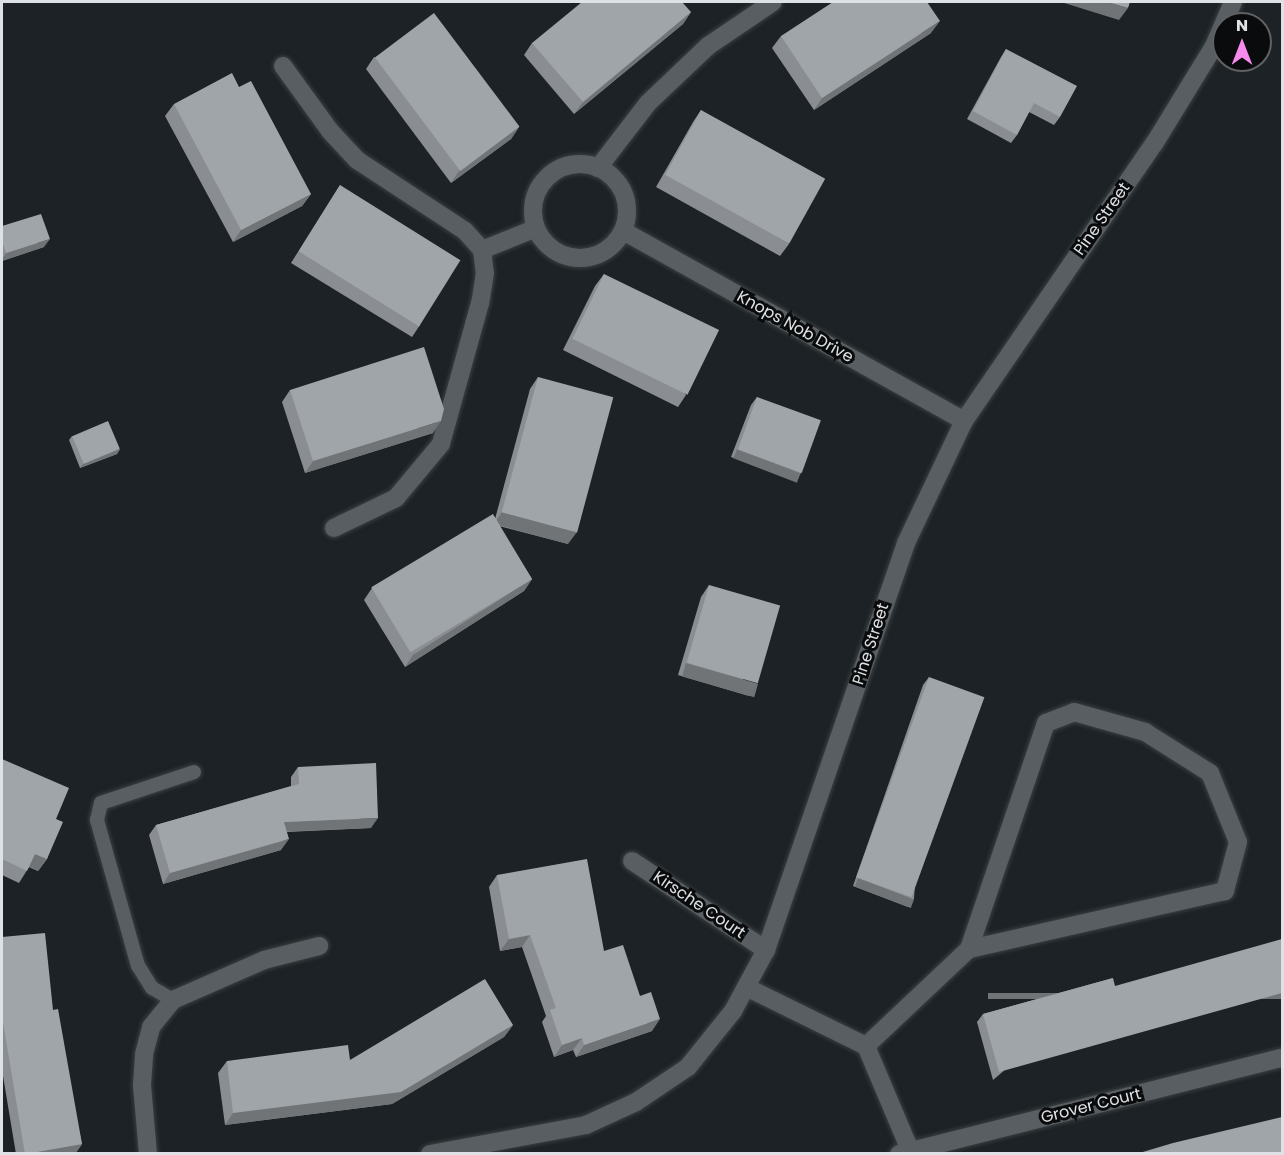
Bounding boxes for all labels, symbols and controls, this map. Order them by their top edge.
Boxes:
north arrow [1212,12,1272,72]
text: N [1236,14,1248,37]
street label: Pine Street [1070,179,1134,259]
street label: Knops Nob Drive [733,287,857,367]
street label: Pine Street [849,601,893,687]
street label: Kirsche Court [649,867,749,943]
street label: Grover Court [1039,1084,1143,1128]

